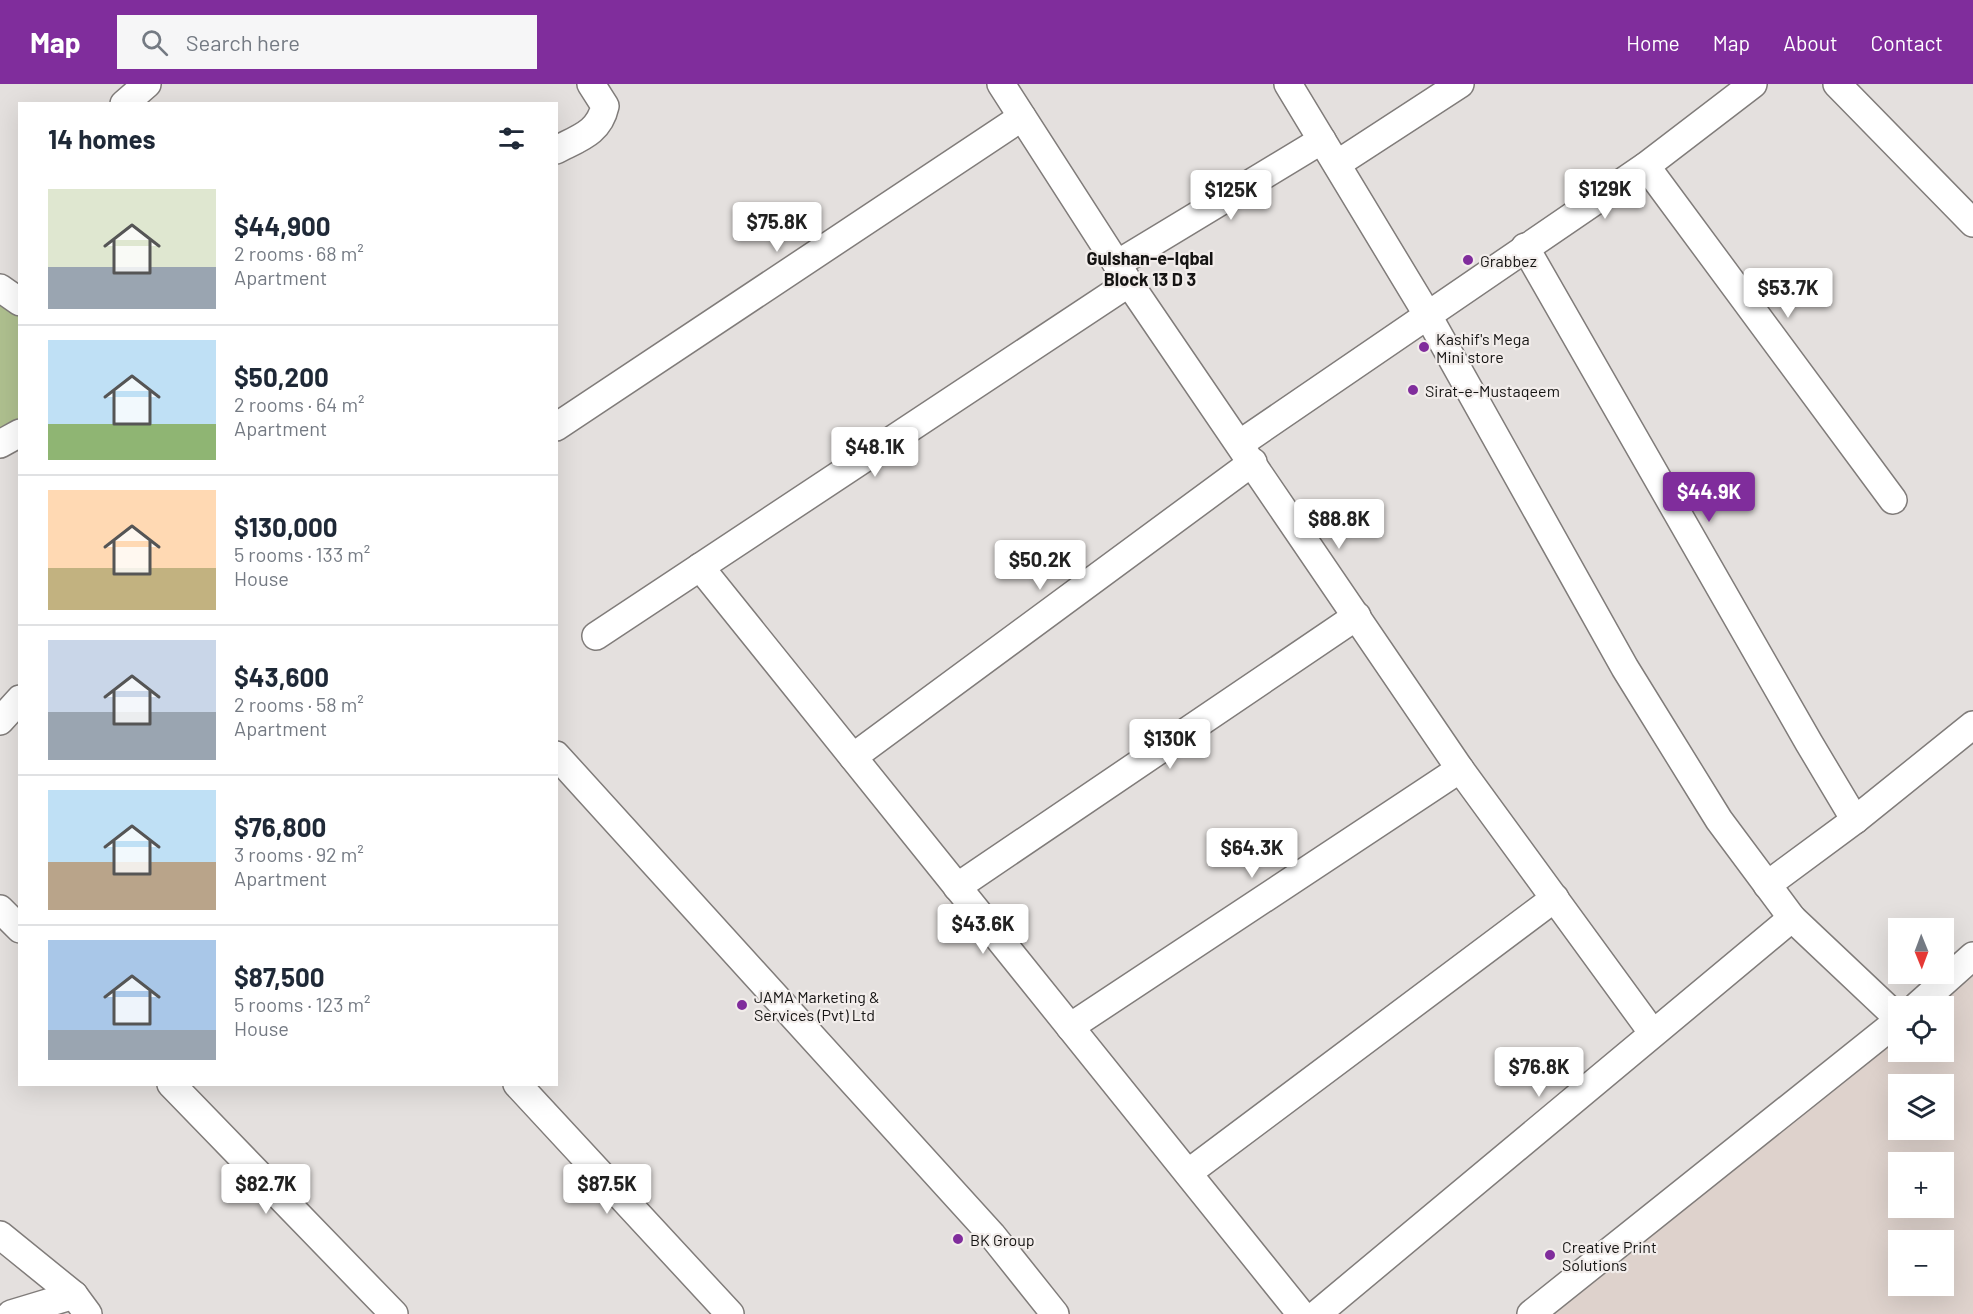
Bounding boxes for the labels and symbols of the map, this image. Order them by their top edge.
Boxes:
pin: $129K [1563,169,1647,220]
pin: $125K [1189,170,1273,221]
pin: $75.8K [728,202,826,253]
district label: Gulshan-e-Iqbal Block 13 D 3 [1087,247,1214,290]
place label: Grabbez [1480,251,1537,270]
marker: Grabbez [1461,253,1475,267]
pin: $53.7K [1739,268,1837,319]
place label: Kashif's Mega Mini store [1436,329,1530,366]
marker: Kashif's Mega Mini store [1417,340,1431,354]
place label: Sirat-e-Mustaqeem [1425,381,1560,400]
marker: Sirat-e-Mustaqeem [1406,383,1420,397]
pin: $48.1K [826,427,924,478]
pin: $44.9K [1660,472,1758,523]
pin: $88.8K [1290,499,1388,550]
pin: $50.2K [991,540,1089,591]
pin: $130K [1128,719,1212,770]
pin: $64.3K [1203,828,1301,879]
pin: $43.6K [934,904,1032,955]
north arrow [1888,918,1954,984]
place label: JAMA Marketing & Services (Pvt) Ltd [754,987,880,1024]
marker: JAMA Marketing & Services (Pvt) Ltd [735,998,749,1012]
pin: $76.8K [1490,1047,1588,1098]
pin: $82.7K [217,1164,315,1215]
pin: $87.5K [558,1164,656,1215]
place label: BK Group [970,1230,1035,1249]
marker: BK Group [951,1232,965,1246]
place label: Creative Print Solutions [1562,1237,1657,1274]
marker: Creative Print Solutions [1543,1248,1557,1262]

